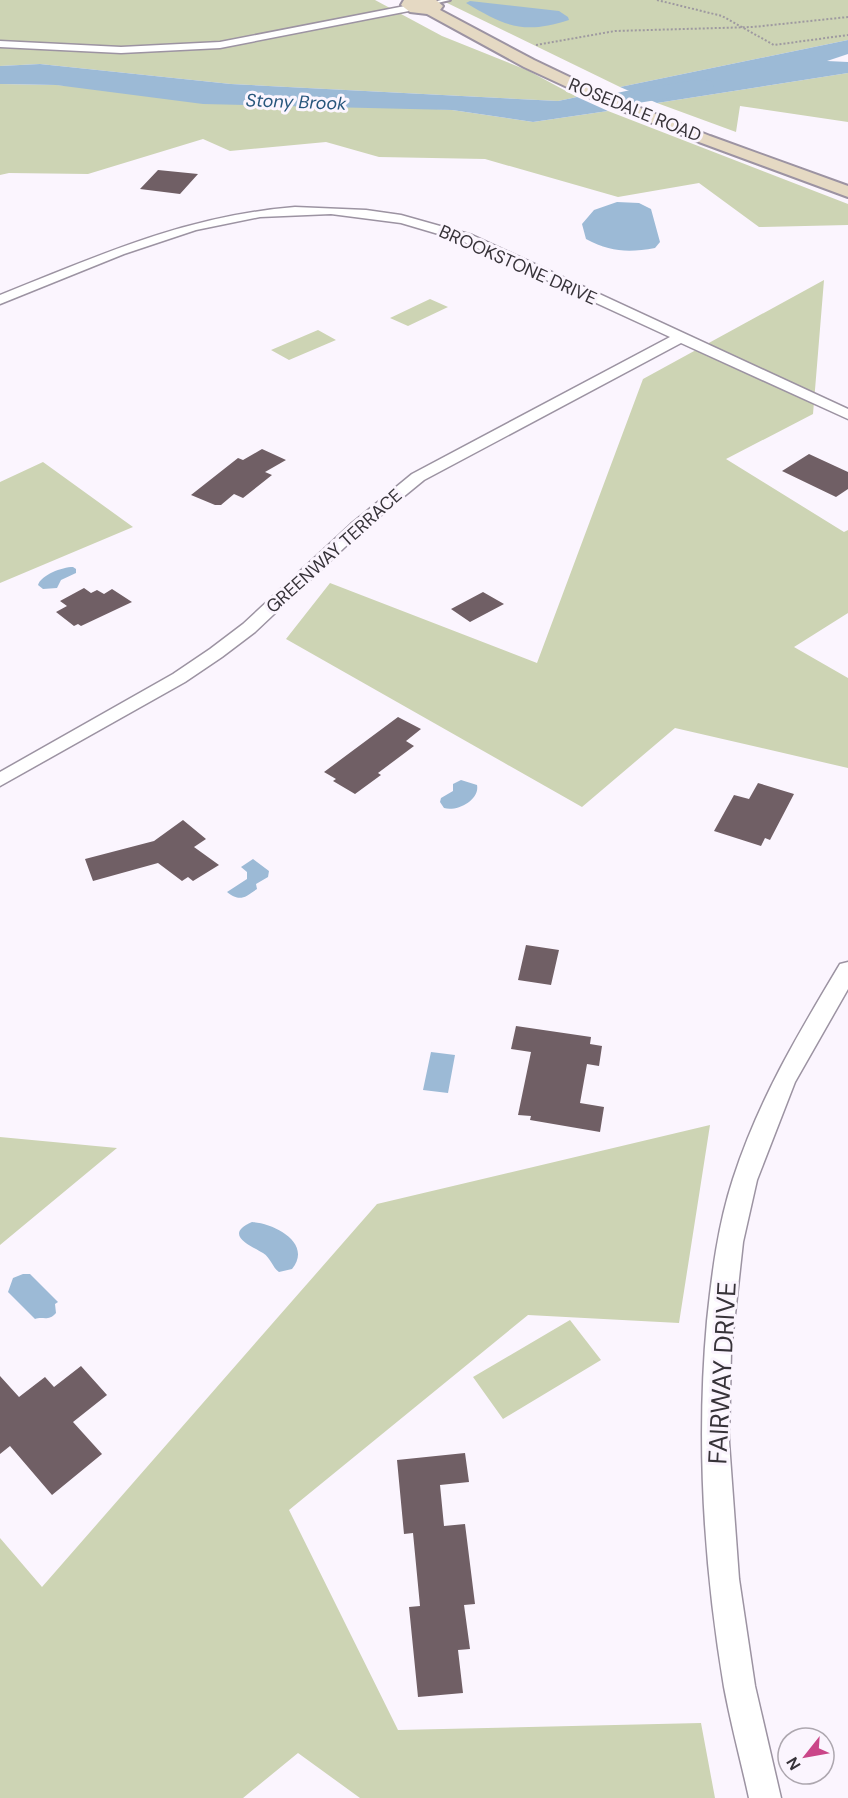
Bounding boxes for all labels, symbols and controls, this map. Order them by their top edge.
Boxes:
street label: ROSEDALE ROAD [565,72,705,148]
water label: Stony Brook [245,88,348,116]
street label: BROOKSTONE DRIVE [435,219,601,311]
street label: GREENWAY TERRACE [261,483,407,619]
street label: FAIRWAY DRIVE [700,1281,744,1465]
north arrow [776,1726,836,1786]
text: N [782,1753,806,1774]

